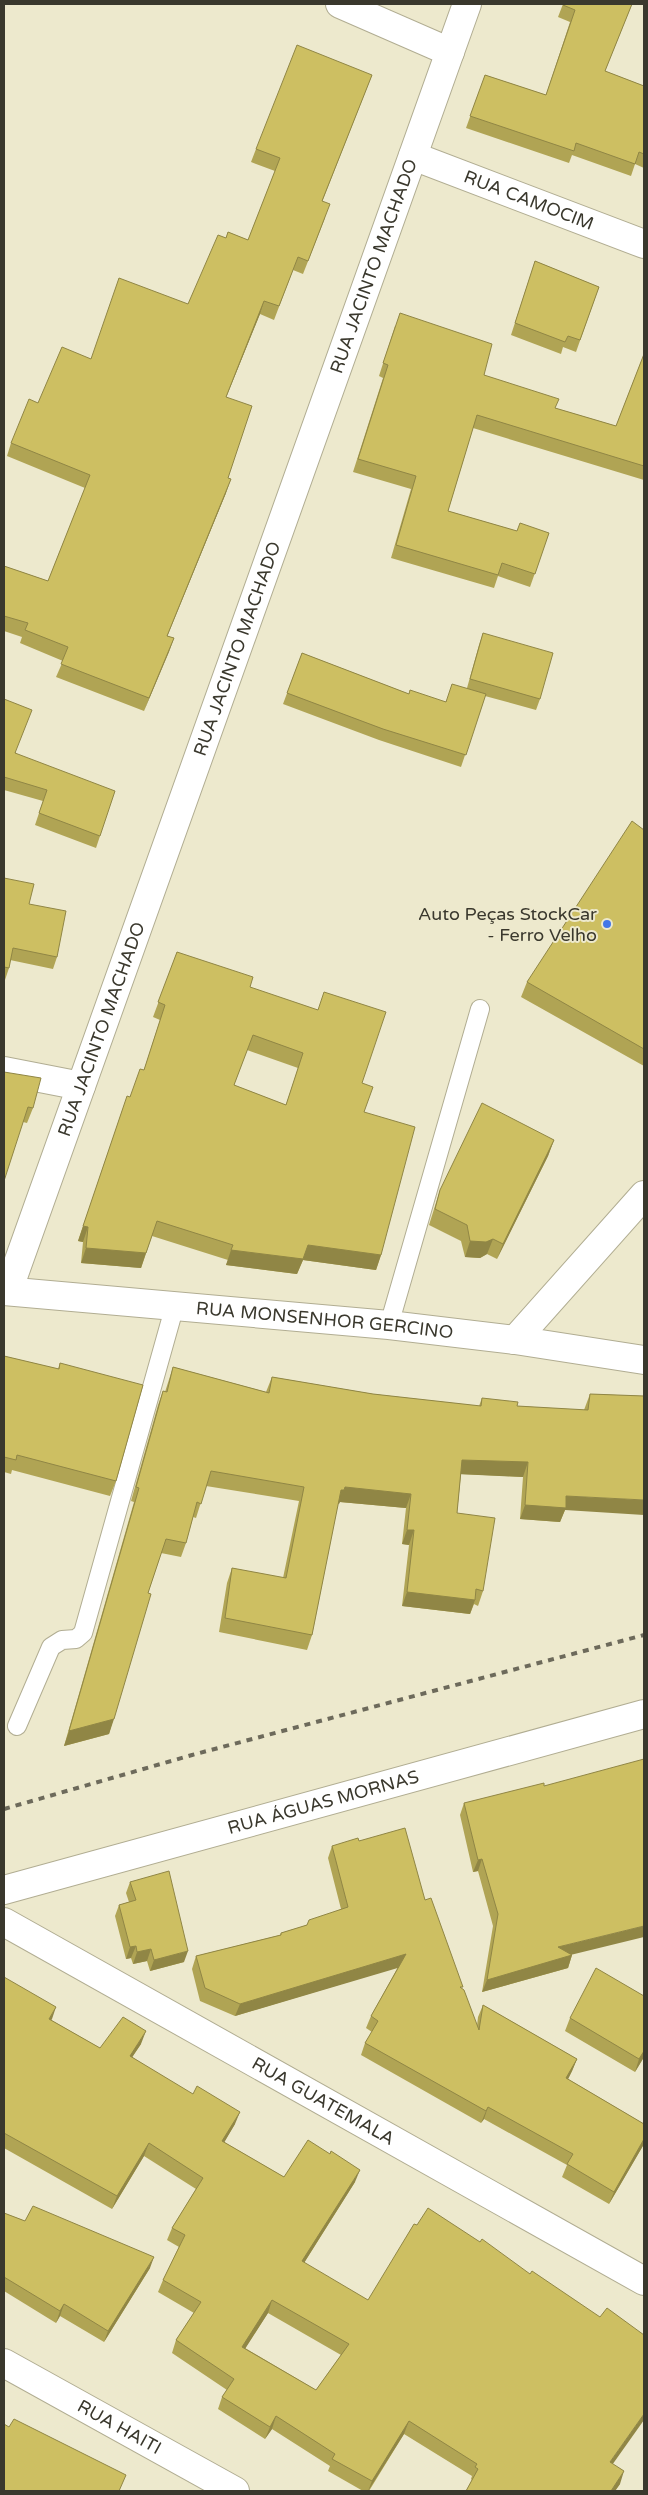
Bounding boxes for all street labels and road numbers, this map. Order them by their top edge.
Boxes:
street label: RUA JACINTO MACHADO [325,156,422,376]
street label: RUA CAMOCIM [461,165,597,235]
street label: RUA JACINTO MACHADO [189,538,285,759]
street label: RUA JACINTO MACHADO [53,919,150,1139]
street label: RUA MONSENHOR GERCINO [195,1297,454,1344]
street label: RUA ÁGUAS MORNAS [225,1765,421,1839]
street label: RUA GUATEMALA [248,2052,398,2150]
street label: RUA HAITI [74,2395,165,2459]

